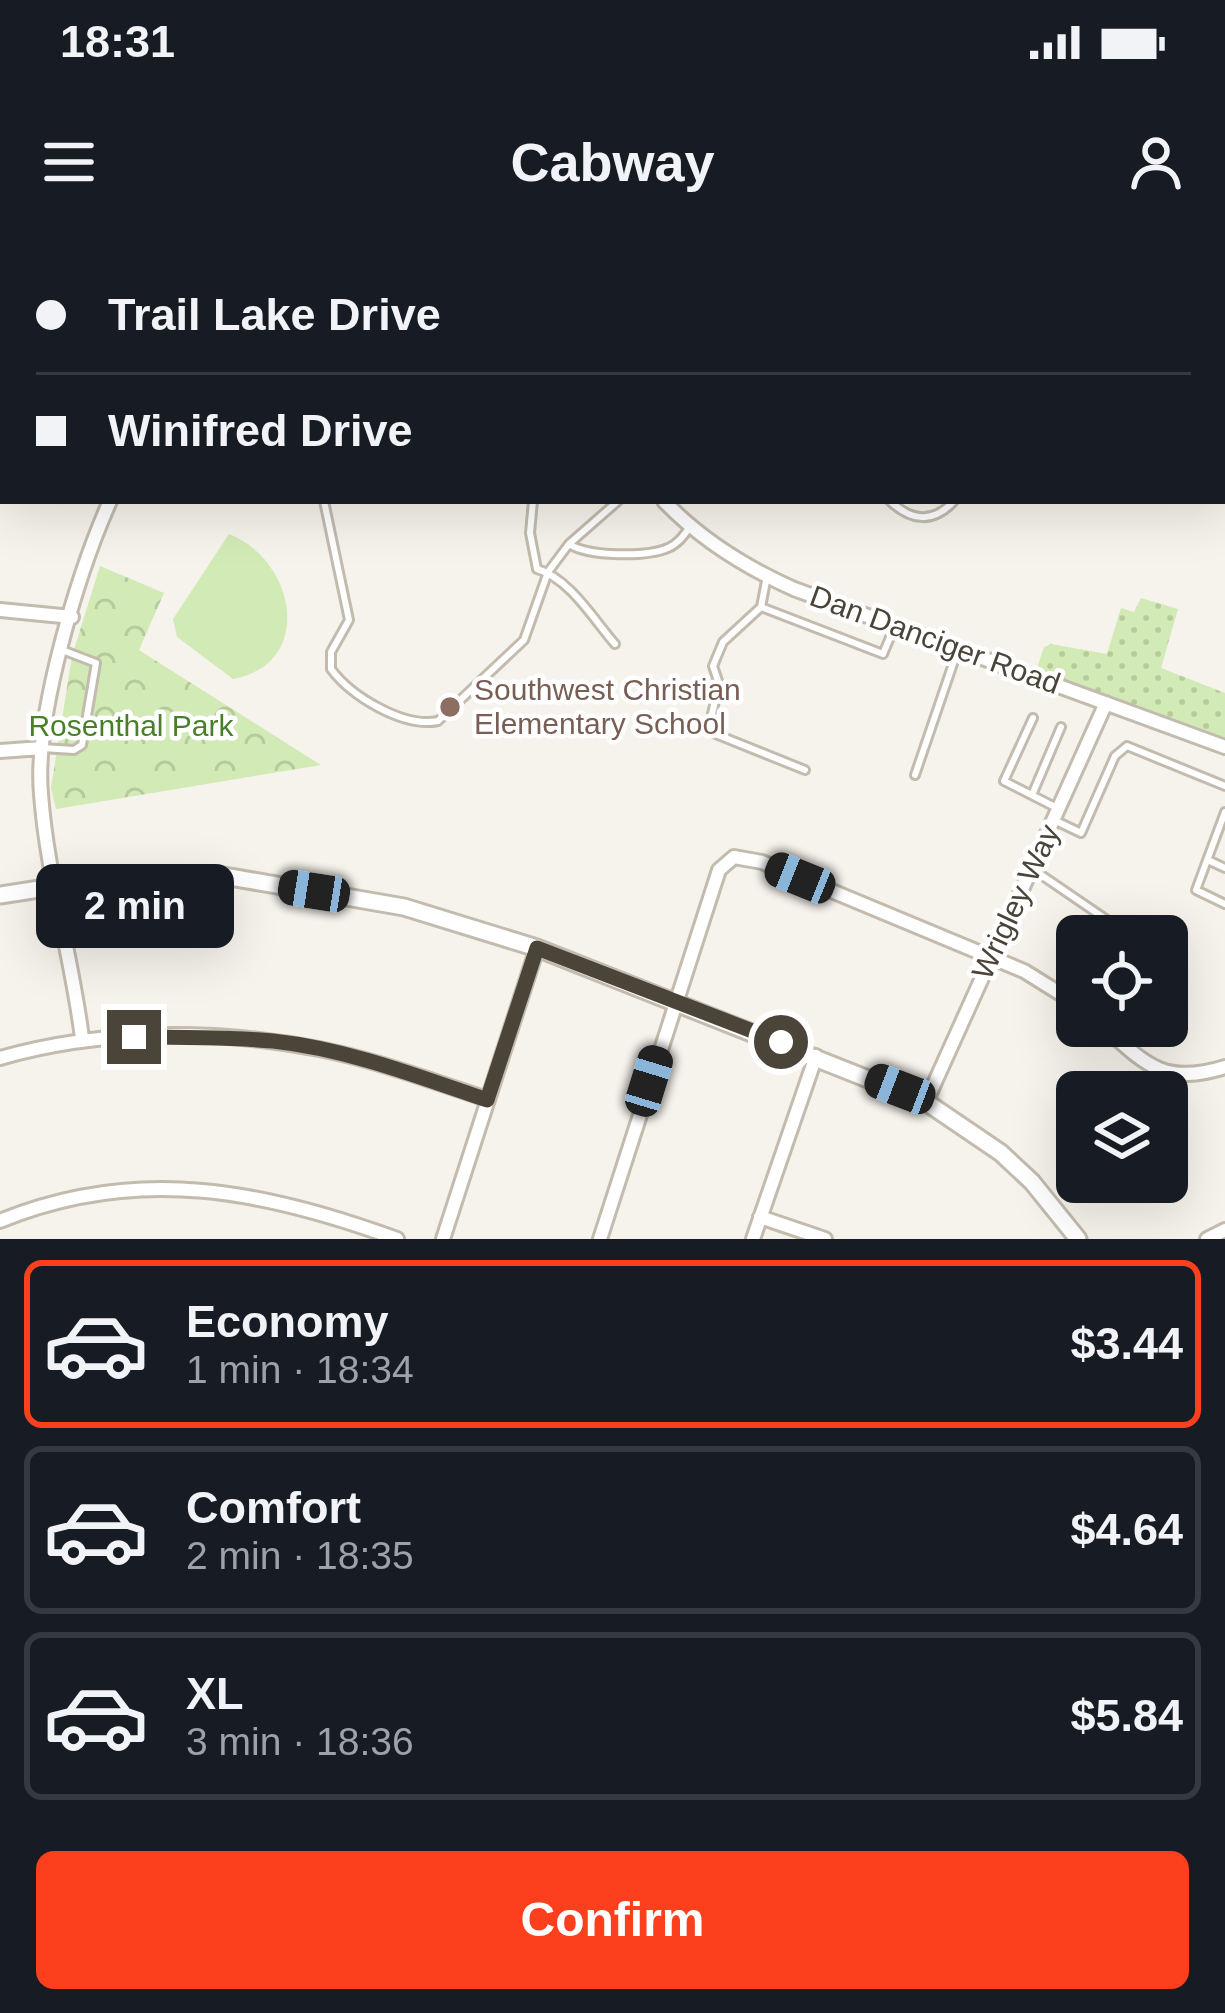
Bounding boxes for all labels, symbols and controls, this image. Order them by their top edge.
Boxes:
text: 18:31 [60,16,175,67]
icon: menu [36,129,102,195]
icon: person [1123,129,1189,195]
text: Cabway [510,132,715,192]
text: Trail Lake Drive [108,289,441,340]
text: Winifred Drive [108,405,413,456]
street label: Dan Danciger Road [806,579,1065,700]
place label: Southwest Christian Elementary School [474,673,741,740]
marker: Southwest Christian Elementary School [437,694,463,720]
park label: Rosenthal Park [28,709,235,742]
street label: Wrigley Way [965,819,1066,984]
car [760,848,840,908]
callout: 2 min [35,863,233,947]
car [276,868,352,914]
text: 2 min [84,884,186,927]
map controls [1056,915,1188,1203]
button: locate [1056,915,1188,1047]
route end [107,1010,161,1064]
route start [754,1015,808,1069]
car [621,1041,677,1121]
car [860,1059,940,1119]
button: layers [1056,1071,1188,1203]
icon: car [42,1290,150,1398]
text: Economy [186,1296,389,1347]
text: $3.44 [1070,1318,1183,1369]
text: 1 min · 18:34 [186,1348,414,1391]
icon: car [42,1476,150,1584]
text: Comfort [186,1482,361,1533]
text: $4.64 [1070,1504,1183,1555]
text: 2 min · 18:35 [186,1534,414,1577]
icon: car [42,1662,150,1770]
text: XL [186,1668,244,1719]
text: $5.84 [1070,1690,1183,1741]
text: 3 min · 18:36 [186,1720,414,1763]
button: Confirm [36,1851,1189,1989]

